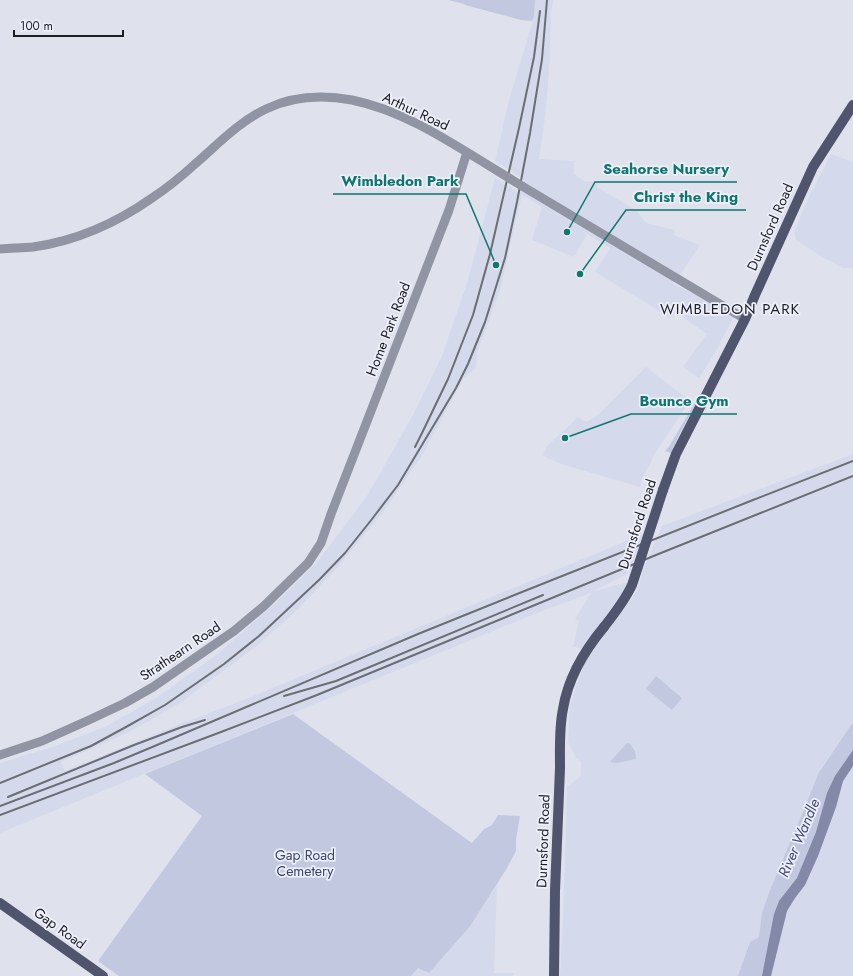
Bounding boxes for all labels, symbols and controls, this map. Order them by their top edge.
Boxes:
scale bar [14,12,123,38]
text: 100 m [20,17,53,35]
street label: Arthur Road [379,87,453,135]
callout: Seahorse Nursery [595,155,737,182]
text: Seahorse Nursery [603,158,729,180]
callout: Wimbledon Park [333,167,466,194]
text: Wimbledon Park [341,170,459,192]
street label: Durnsford Road [742,180,798,274]
callout: Christ the King [626,183,746,210]
text: Christ the King [634,186,738,208]
street label: Home Park Road [361,279,415,379]
district label: WIMBLEDON PARK [660,298,800,320]
callout: Bounce Gym [631,387,737,414]
text: Bounce Gym [639,390,729,412]
street label: Durnsford Road [613,476,661,572]
street label: Strathearn Road [136,616,224,686]
street label: Durnsford Road [531,794,555,888]
water label: River Wandle [773,795,826,881]
park label: Gap Road Cemetery [275,845,335,881]
street label: Gap Road [30,902,90,954]

